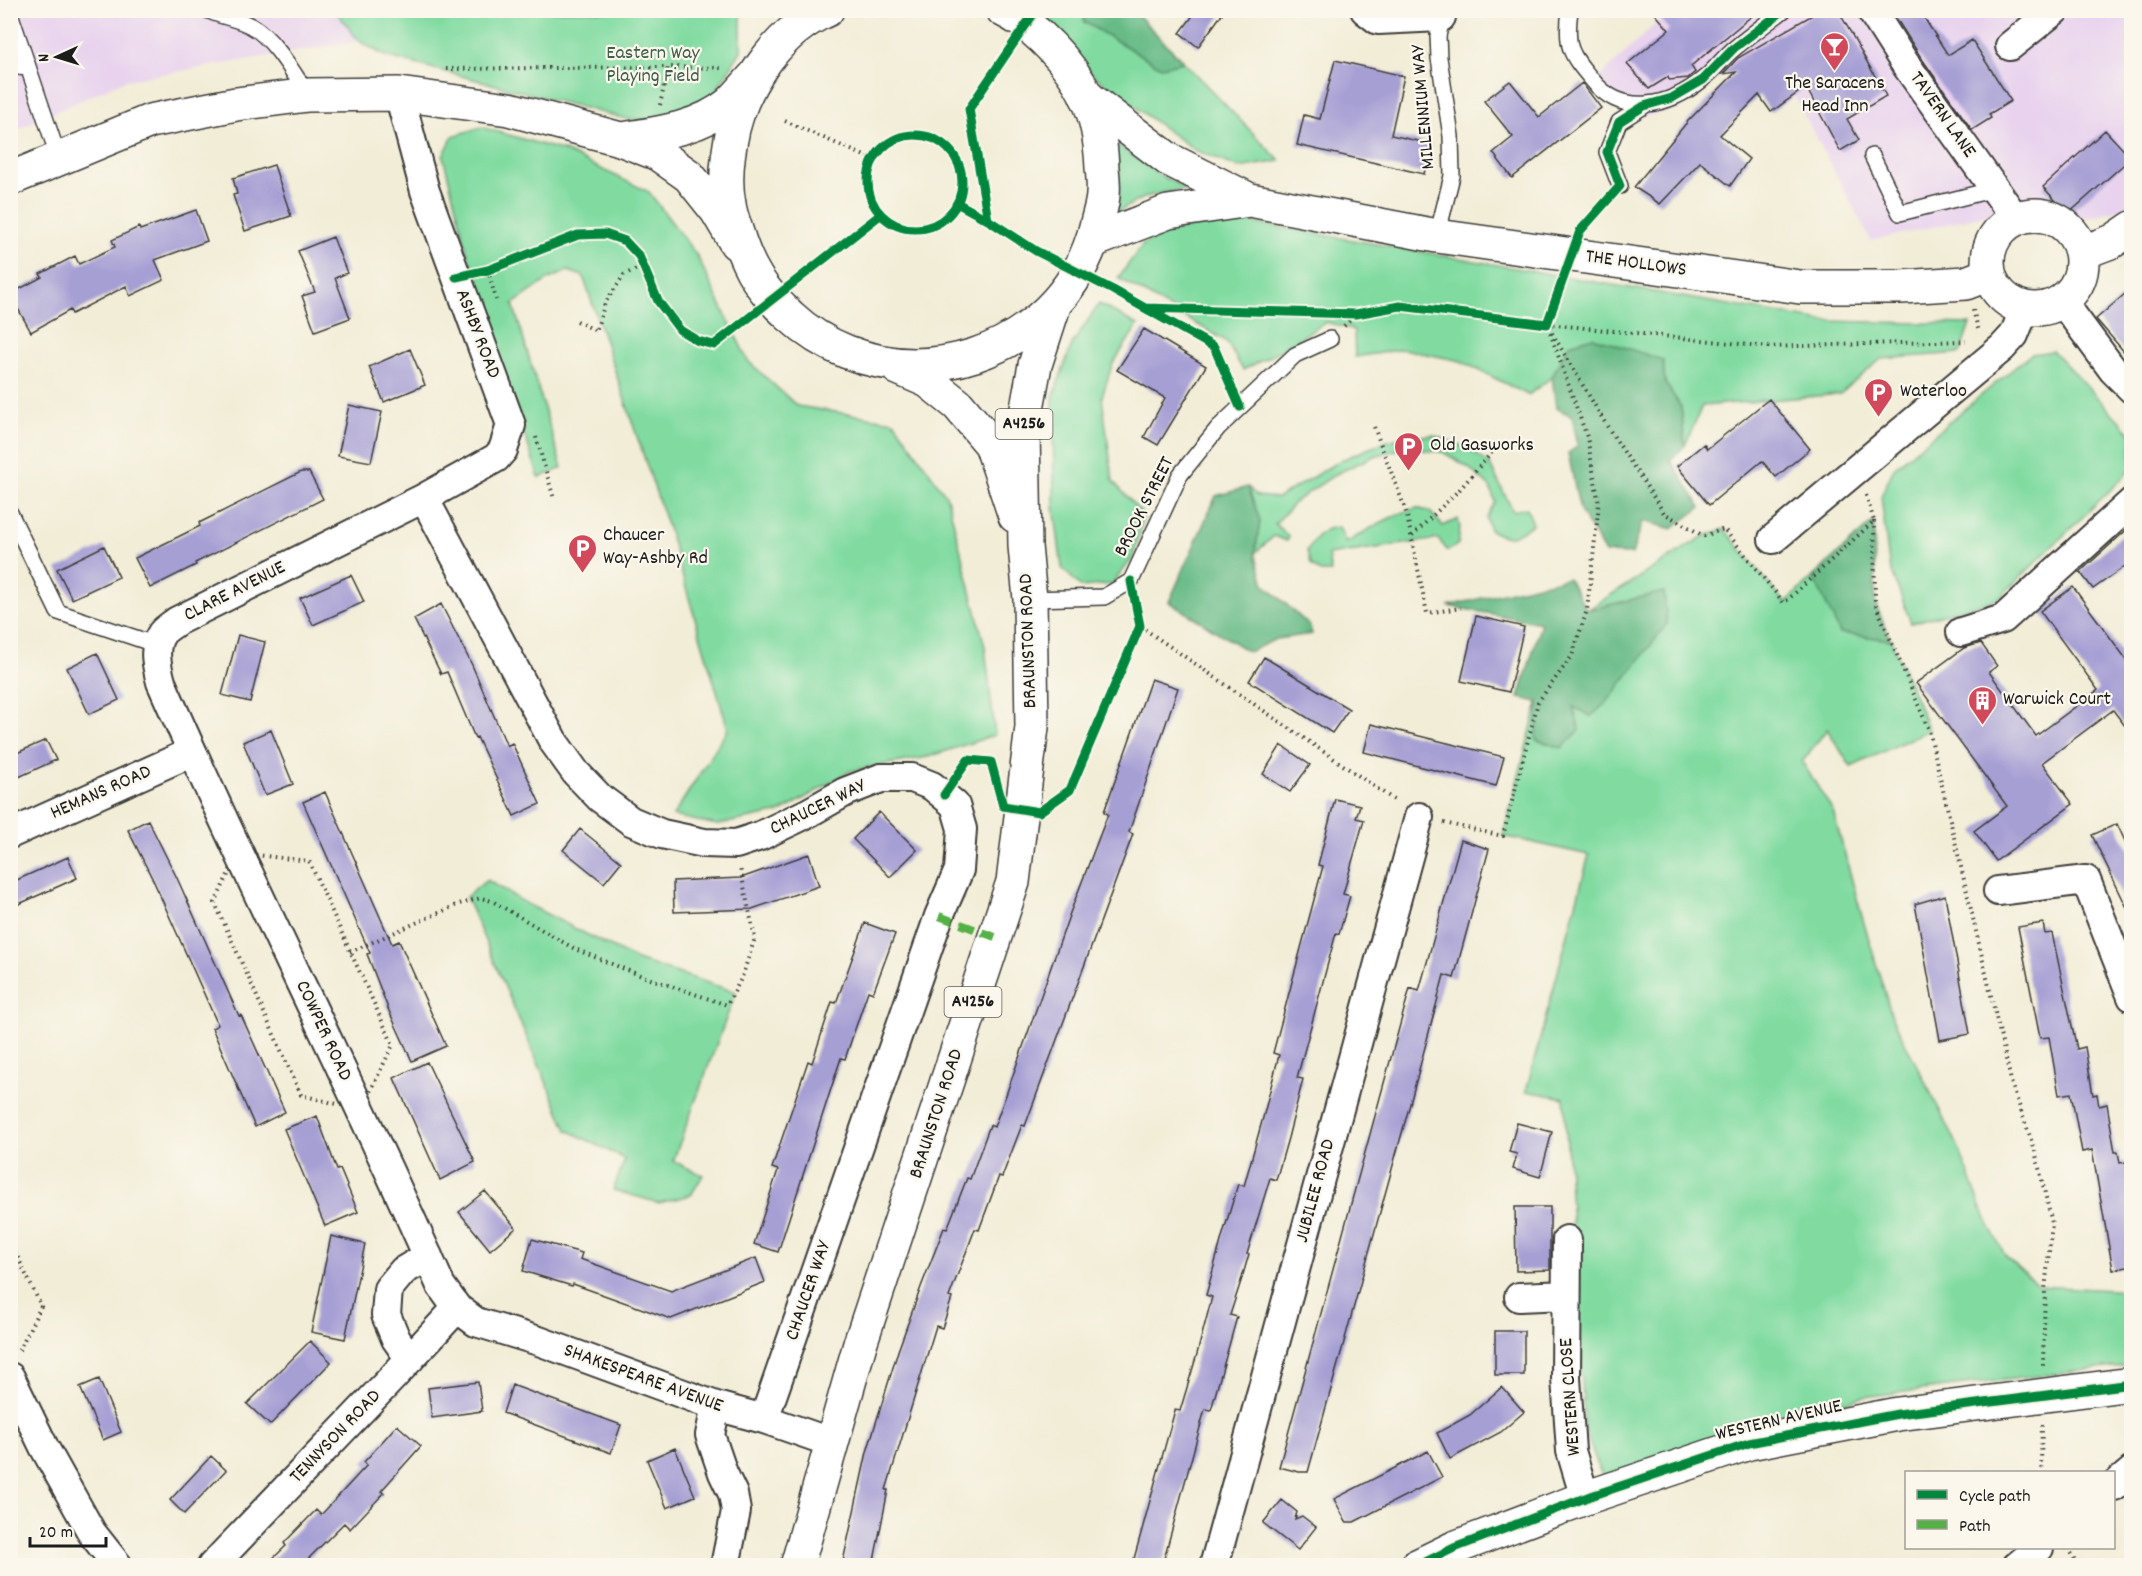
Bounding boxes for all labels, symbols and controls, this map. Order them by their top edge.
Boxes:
north arrow [27,27,87,87]
bar icon: The Saracens Head Inn [1819,30,1851,72]
park label: Eastern Way Playing Field [606,40,701,91]
street label: MILLENNIUM WAY [1405,43,1443,170]
text: N [33,53,56,63]
street label: TAVERN LANE [1902,66,1982,164]
place label: The Saracens Head Inn [1785,70,1885,121]
street label: THE HOLLOWS [1584,243,1688,285]
street label: ASHBY ROAD [447,285,507,383]
parking icon: Waterloo [1863,376,1895,418]
place label: Waterloo [1900,378,1967,406]
road number: A4256 [996,409,1052,439]
parking icon: Old Gasworks [1393,430,1425,472]
place label: Old Gasworks [1430,432,1534,460]
street label: BROOK STREET [1108,452,1182,562]
place label: Chaucer Way-Ashby Rd [603,522,708,573]
parking icon: Chaucer Way-Ashby Rd [566,532,598,574]
street label: CLARE AVENUE [179,554,291,630]
street label: BRAUNSTON ROAD [1013,573,1045,709]
building icon: Warwick Court [1966,684,1998,726]
place label: Warwick Court [2003,686,2111,714]
street label: HEMANS ROAD [46,758,156,828]
street label: CHAUCER WAY [765,772,871,843]
street label: COWPER ROAD [288,976,358,1086]
road number: A4256 [944,987,1002,1017]
street label: BRAUNSTON ROAD [903,1046,971,1182]
street label: JUBILEE ROAD [1289,1136,1343,1246]
street label: CHAUCER WAY [779,1237,839,1345]
street label: SHAKESPEARE AVENUE [559,1337,727,1421]
street label: WESTERN CLOSE [1553,1337,1589,1457]
street label: TENNYSON ROAD [284,1384,388,1490]
street label: WESTERN AVENUE [1713,1393,1845,1449]
legend [1905,1471,2115,1549]
text: Cycle path [1959,1485,2030,1510]
scale bar [30,1510,106,1548]
text: Path [1959,1515,1991,1540]
text: 20 m [39,1521,73,1546]

